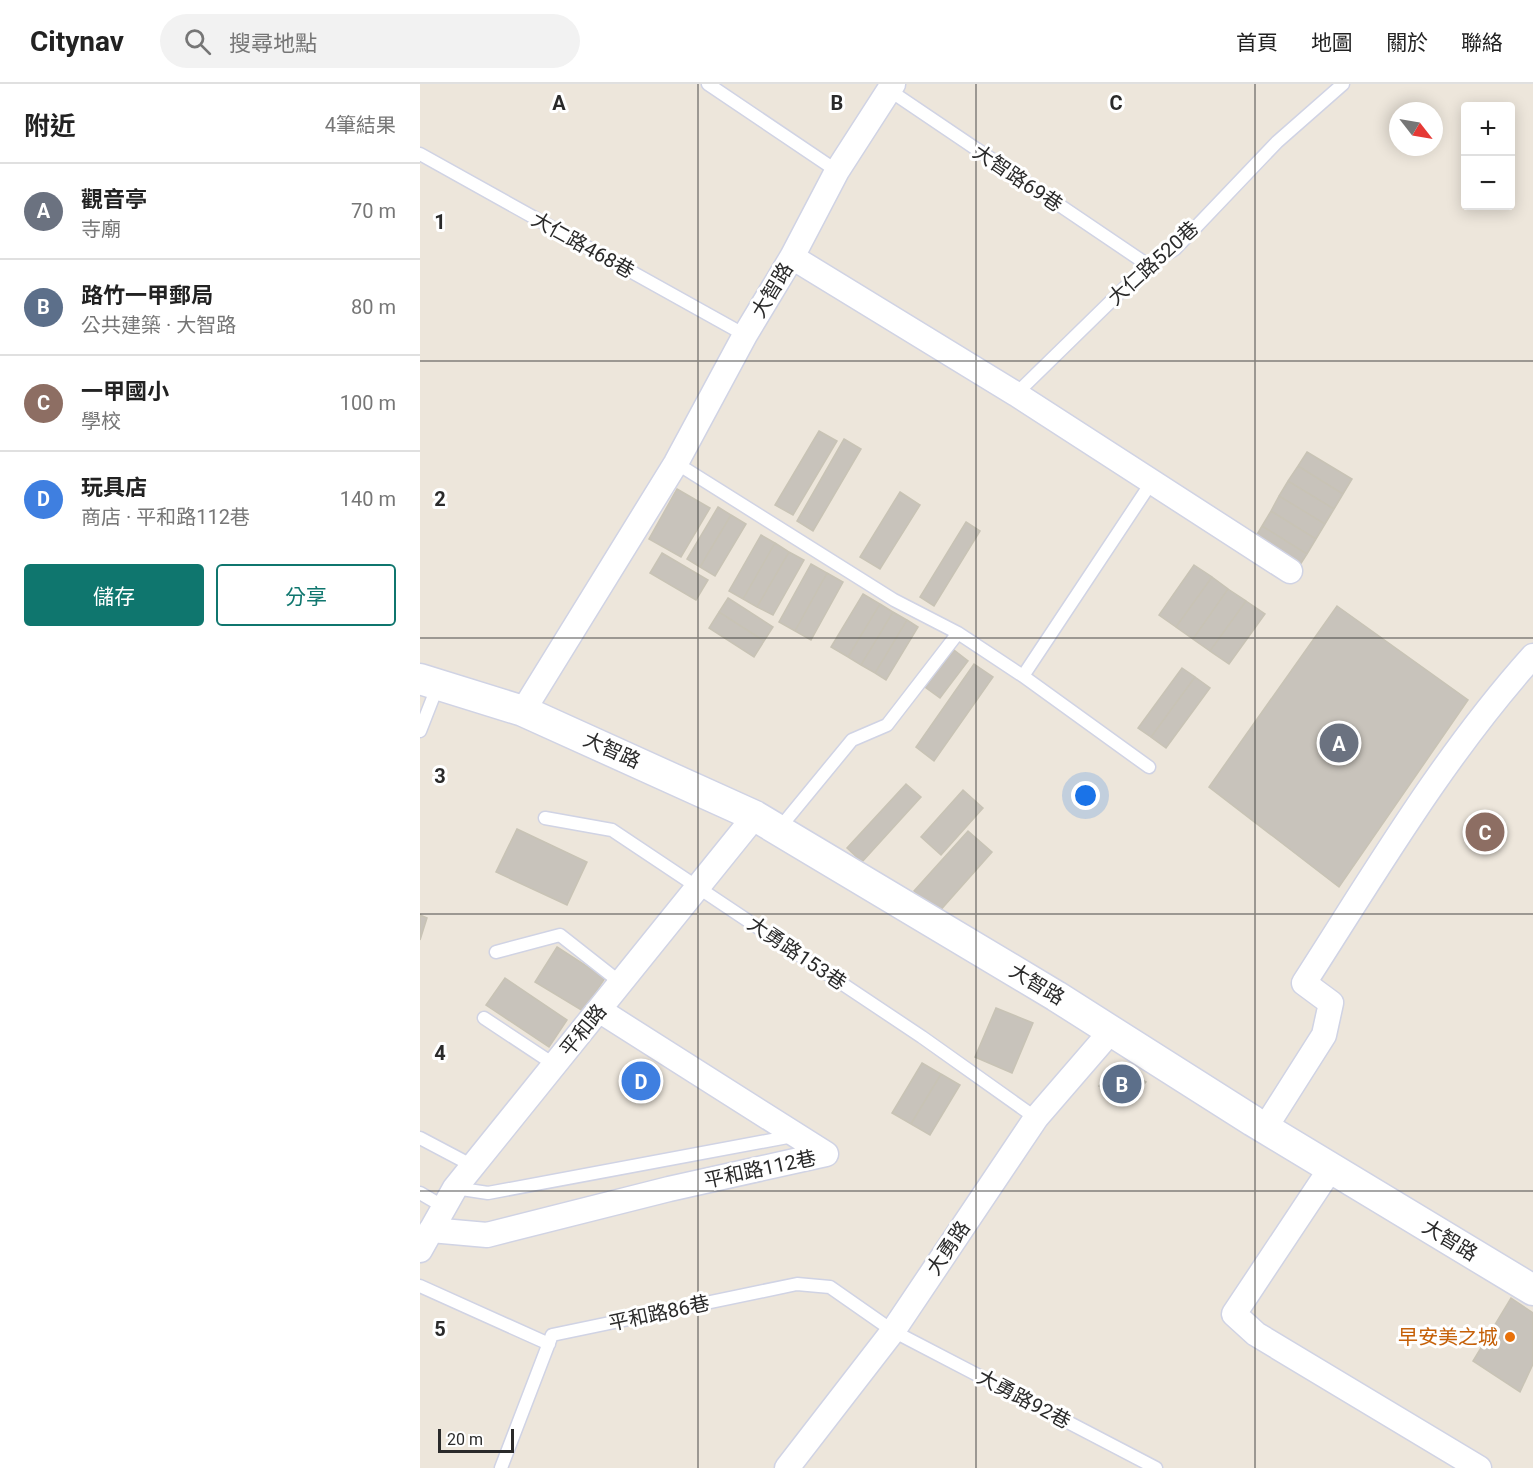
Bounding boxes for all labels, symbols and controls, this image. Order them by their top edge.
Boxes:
search box [160,14,580,68]
text: Citynav [30,25,124,58]
icon: search [181,25,214,58]
text: 搜尋地點 [229,31,317,56]
text: 首頁 [1236,31,1278,55]
text: 地圖 [1311,31,1353,55]
text: 關於 [1386,31,1428,55]
text: 聯絡 [1461,31,1503,55]
text: A [552,91,566,115]
text: B [831,91,843,115]
text: C [1109,91,1123,115]
north arrow [1389,102,1443,156]
map controls [1461,102,1515,210]
button: + [1461,102,1515,156]
text: 附近 [24,111,76,141]
text: 4筆結果 [325,113,396,137]
street label: 大智路69巷 [969,139,1067,217]
button: − [1461,156,1515,210]
text: 觀音亭 [81,187,147,212]
text: A [37,199,50,223]
text: 70 m [351,199,396,223]
street label: 大仁路468巷 [527,207,639,283]
text: 1 [434,210,446,234]
street label: 大仁路520巷 [1103,216,1203,310]
text: 寺廟 [81,217,121,241]
street label: 大智路 [746,258,798,322]
text: 路竹一甲郵局 [81,283,213,308]
text: B [37,295,50,319]
text: 80 m [351,295,396,319]
text: 公共建築 · 大智路 [81,313,236,337]
text: 一甲國小 [81,379,169,404]
text: C [37,391,50,415]
text: 100 m [340,391,396,415]
text: 學校 [81,409,121,433]
text: 玩具店 [81,475,147,500]
text: D [37,487,50,511]
text: 140 m [340,487,396,511]
text: 2 [434,487,446,511]
text: 商店 · 平和路112巷 [81,505,250,529]
button: 儲存 [24,564,204,626]
button: 分享 [216,564,396,626]
pin: A [1320,720,1358,766]
street label: 大智路 [580,727,644,773]
text: 3 [434,764,446,788]
your location [1071,781,1100,810]
pin: C [1466,810,1504,855]
street label: 大勇路153巷 [743,911,851,995]
street label: 大智路 [1005,958,1069,1010]
street label: 平和路 [555,999,611,1061]
text: 4 [434,1041,446,1065]
pin: D [622,1058,660,1104]
pin: B [1102,1062,1142,1106]
street label: 平和路112巷 [702,1145,818,1193]
street label: 大智路 [1418,1214,1482,1266]
street label: 大勇路 [921,1216,975,1280]
street label: 平和路86巷 [606,1291,712,1335]
text: 5 [434,1317,446,1341]
place label: 早安美之城 [1398,1325,1498,1349]
marker: 早安美之城 [1503,1330,1517,1344]
street label: 大勇路92巷 [973,1364,1075,1434]
scale bar [438,1426,514,1454]
text: 20 m [447,1430,483,1449]

